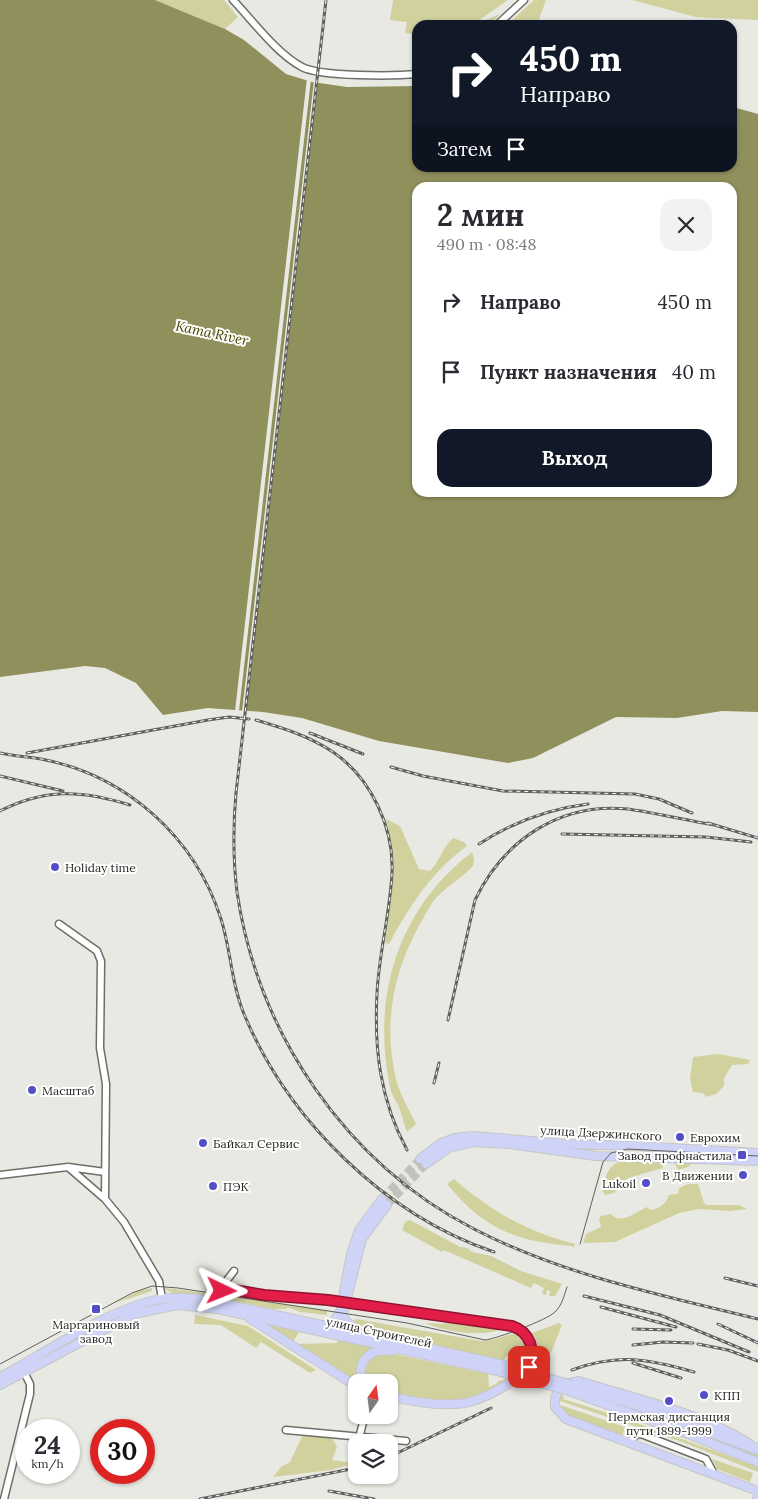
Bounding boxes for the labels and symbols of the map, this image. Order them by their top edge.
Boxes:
water label: Kama River [174,316,251,350]
place label: Holiday time [65,860,136,875]
marker: Holiday time [49,861,61,873]
place label: Масштаб [42,1083,95,1098]
marker: Масштаб [26,1084,38,1096]
street label: улица Дзержинского [540,1122,662,1144]
place label: Еврохим [690,1130,741,1145]
marker: Еврохим [674,1131,686,1143]
place label: Байкал Сервис [213,1136,299,1151]
marker: Байкал Сервис [197,1137,209,1149]
place label: Завод профнастила [617,1148,732,1163]
marker: Завод профнастила [736,1149,748,1161]
place label: В Движении [662,1168,733,1183]
marker: В Движении [737,1169,749,1181]
place label: Lukoil [602,1176,636,1191]
marker: Lukoil [640,1177,652,1189]
place label: ПЭК [223,1179,249,1194]
marker: ПЭК [207,1180,219,1192]
position arrow [195,1264,247,1316]
marker: Маргариновый завод [90,1303,102,1315]
street label: улица Строителей [325,1314,433,1350]
place label: Маргариновый завод [52,1317,140,1346]
pin [508,1346,550,1388]
north arrow [348,1374,398,1424]
place label: КПП [714,1388,740,1403]
marker: КПП [698,1389,710,1401]
marker: Пермская дистанция пути 1899-1999 [663,1395,675,1407]
place label: Пермская дистанция пути 1899-1999 [608,1409,730,1438]
speed limit sign: 30 [90,1419,155,1484]

